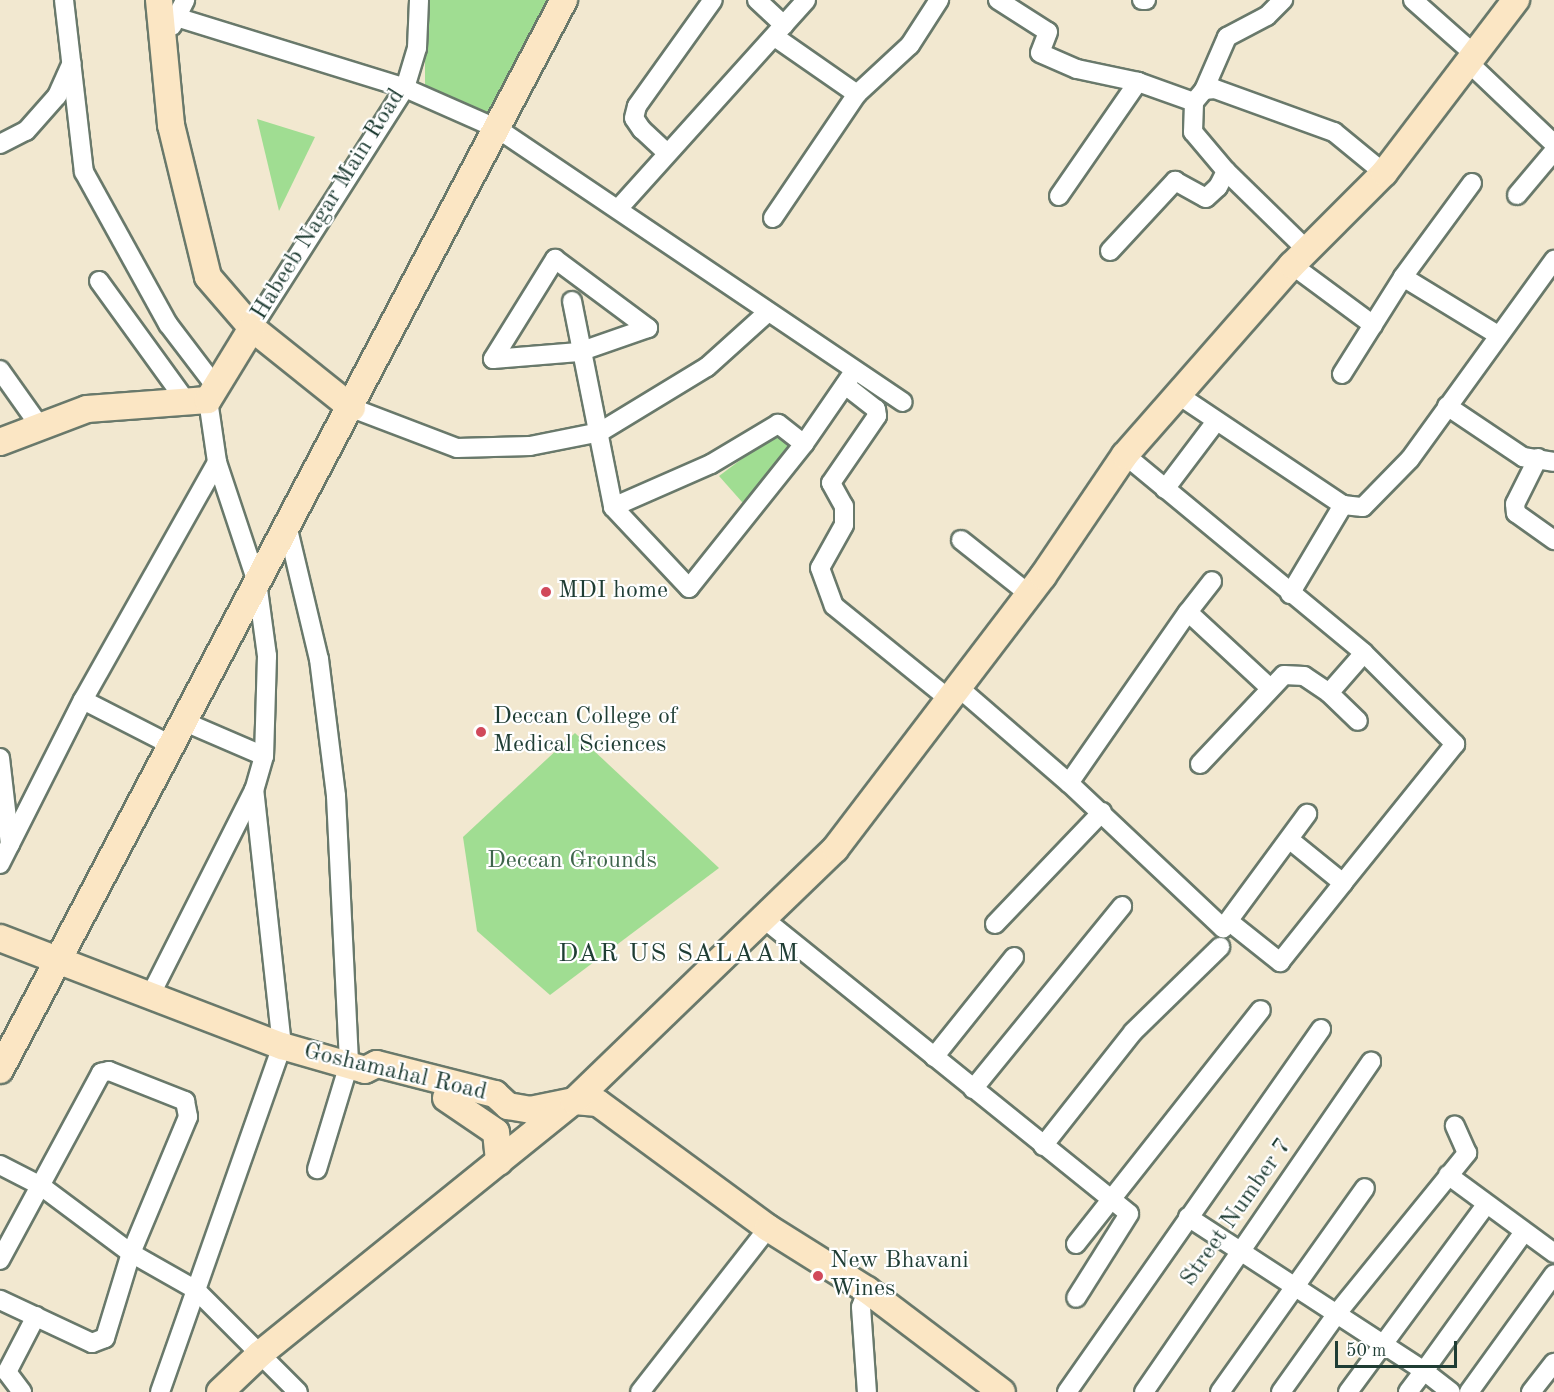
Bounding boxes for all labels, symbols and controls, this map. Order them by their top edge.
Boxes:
street label: Habeeb Nagar Main Road [246,84,412,326]
place label: MDI home [558,578,668,606]
marker: MDI home [539,585,553,599]
place label: Deccan College of Medical Sciences [493,704,678,760]
marker: Deccan College of Medical Sciences [474,725,488,739]
park label: Deccan Grounds [487,848,657,876]
district label: DAR US SALAAM [558,939,800,971]
street label: Goshamahal Road [301,1038,489,1108]
street label: Street Number 7 [1175,1133,1299,1293]
place label: New Bhavani Wines [830,1248,969,1304]
marker: New Bhavani Wines [811,1269,825,1283]
scale bar [1338,1329,1460,1367]
text: 50 m [1346,1342,1386,1360]

